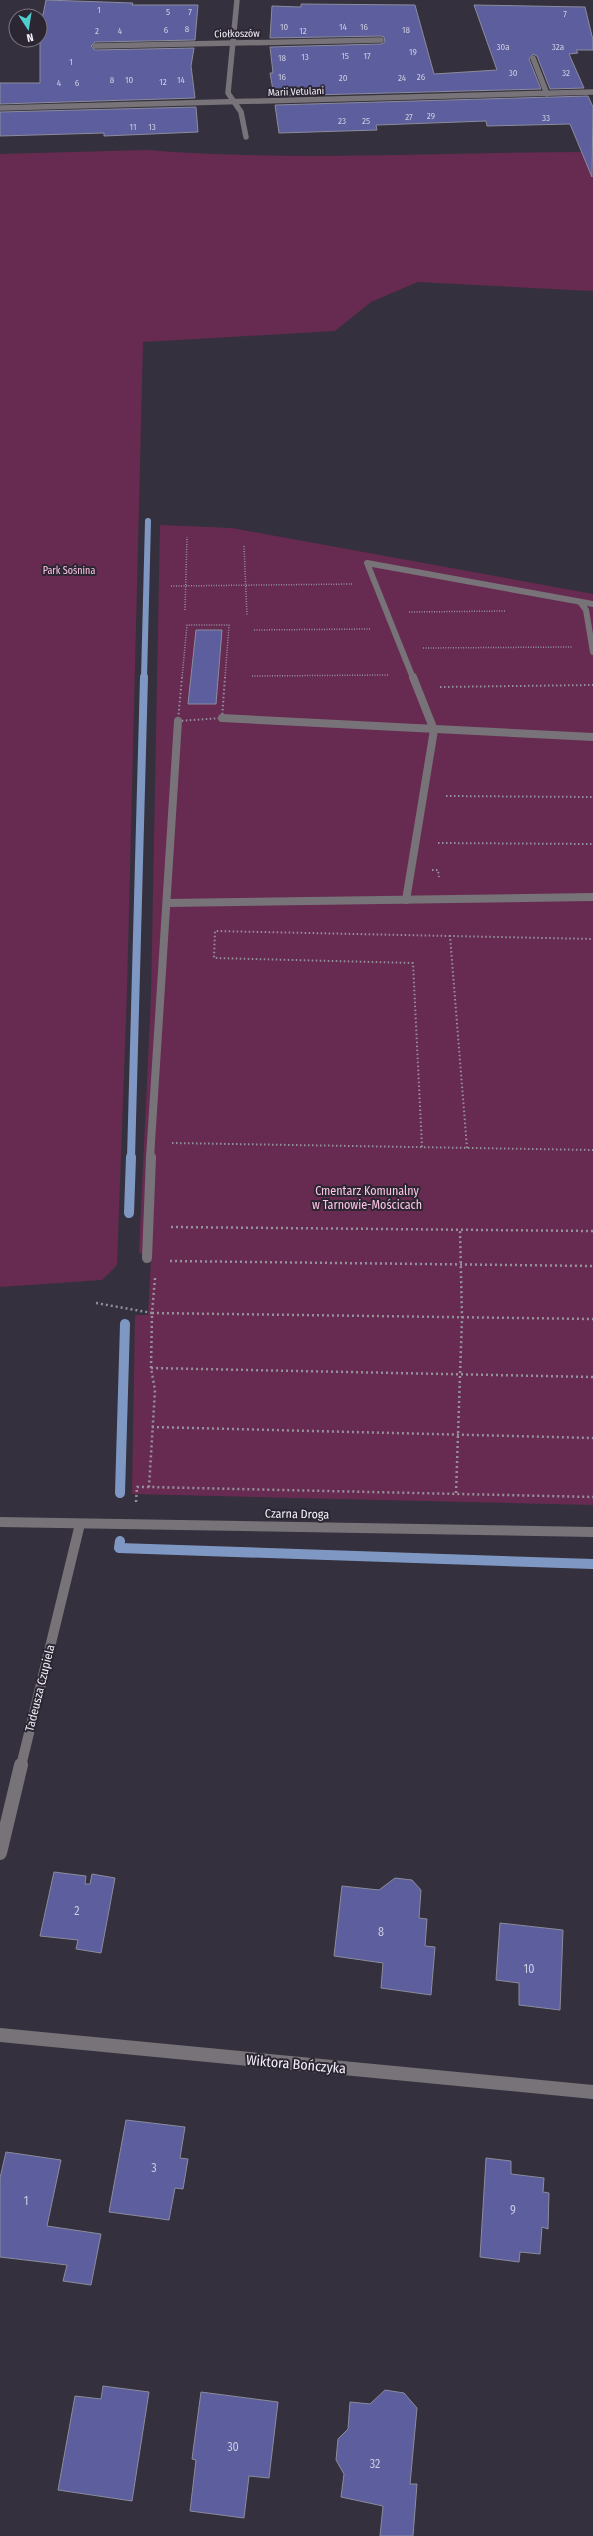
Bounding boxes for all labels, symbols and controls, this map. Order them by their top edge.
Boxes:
house number: 1 [97,5,101,15]
house number: 5 [166,7,170,17]
house number: 7 [188,7,192,17]
north arrow [8,8,48,48]
house number: 7 [563,9,567,19]
house number: 10 [280,22,288,32]
house number: 14 [339,22,348,32]
house number: 16 [360,22,369,32]
house number: 8 [185,24,190,34]
house number: 6 [164,25,169,35]
house number: 18 [402,25,411,35]
house number: 2 [95,26,99,36]
house number: 4 [118,26,123,36]
house number: 12 [299,26,307,36]
street label: Ciołkoszów [214,28,260,40]
text: N [25,30,35,44]
house number: 30a [496,42,510,52]
house number: 32a [552,42,565,52]
house number: 19 [409,47,417,57]
house number: 15 [341,51,349,61]
house number: 17 [363,51,371,61]
house number: 13 [301,52,309,62]
house number: 18 [278,53,287,63]
house number: 1 [69,57,73,67]
house number: 30 [509,68,518,78]
house number: 32 [562,68,570,78]
house number: 16 [278,72,287,82]
house number: 26 [417,72,426,82]
house number: 20 [339,73,348,83]
house number: 24 [398,73,407,83]
house number: 8 [110,75,115,85]
house number: 10 [125,75,133,85]
house number: 14 [177,75,186,85]
house number: 12 [159,77,167,87]
house number: 4 [57,78,62,88]
house number: 6 [75,78,80,88]
street label: Marii Vetulani [268,85,324,99]
house number: 29 [427,111,435,121]
house number: 27 [405,112,413,122]
house number: 33 [542,113,550,123]
house number: 23 [338,116,346,126]
house number: 25 [362,116,370,126]
house number: 11 [130,122,136,132]
house number: 13 [148,122,156,132]
park label: Park Sośnina [43,565,95,577]
park label: Cmentarz Komunalny w Tarnowie-Mościcach [312,1184,422,1212]
street label: Czarna Droga [265,1506,329,1522]
street label: Tadeusza Czupiela [22,1643,58,1733]
house number: 2 [74,1904,80,1918]
house number: 8 [378,1925,384,1939]
house number: 10 [524,1962,534,1976]
street label: Wiktora Bończyka [245,2052,347,2077]
house number: 3 [151,2161,157,2175]
house number: 1 [24,2194,28,2208]
house number: 9 [510,2203,516,2217]
house number: 30 [227,2440,239,2454]
house number: 32 [370,2457,380,2471]

